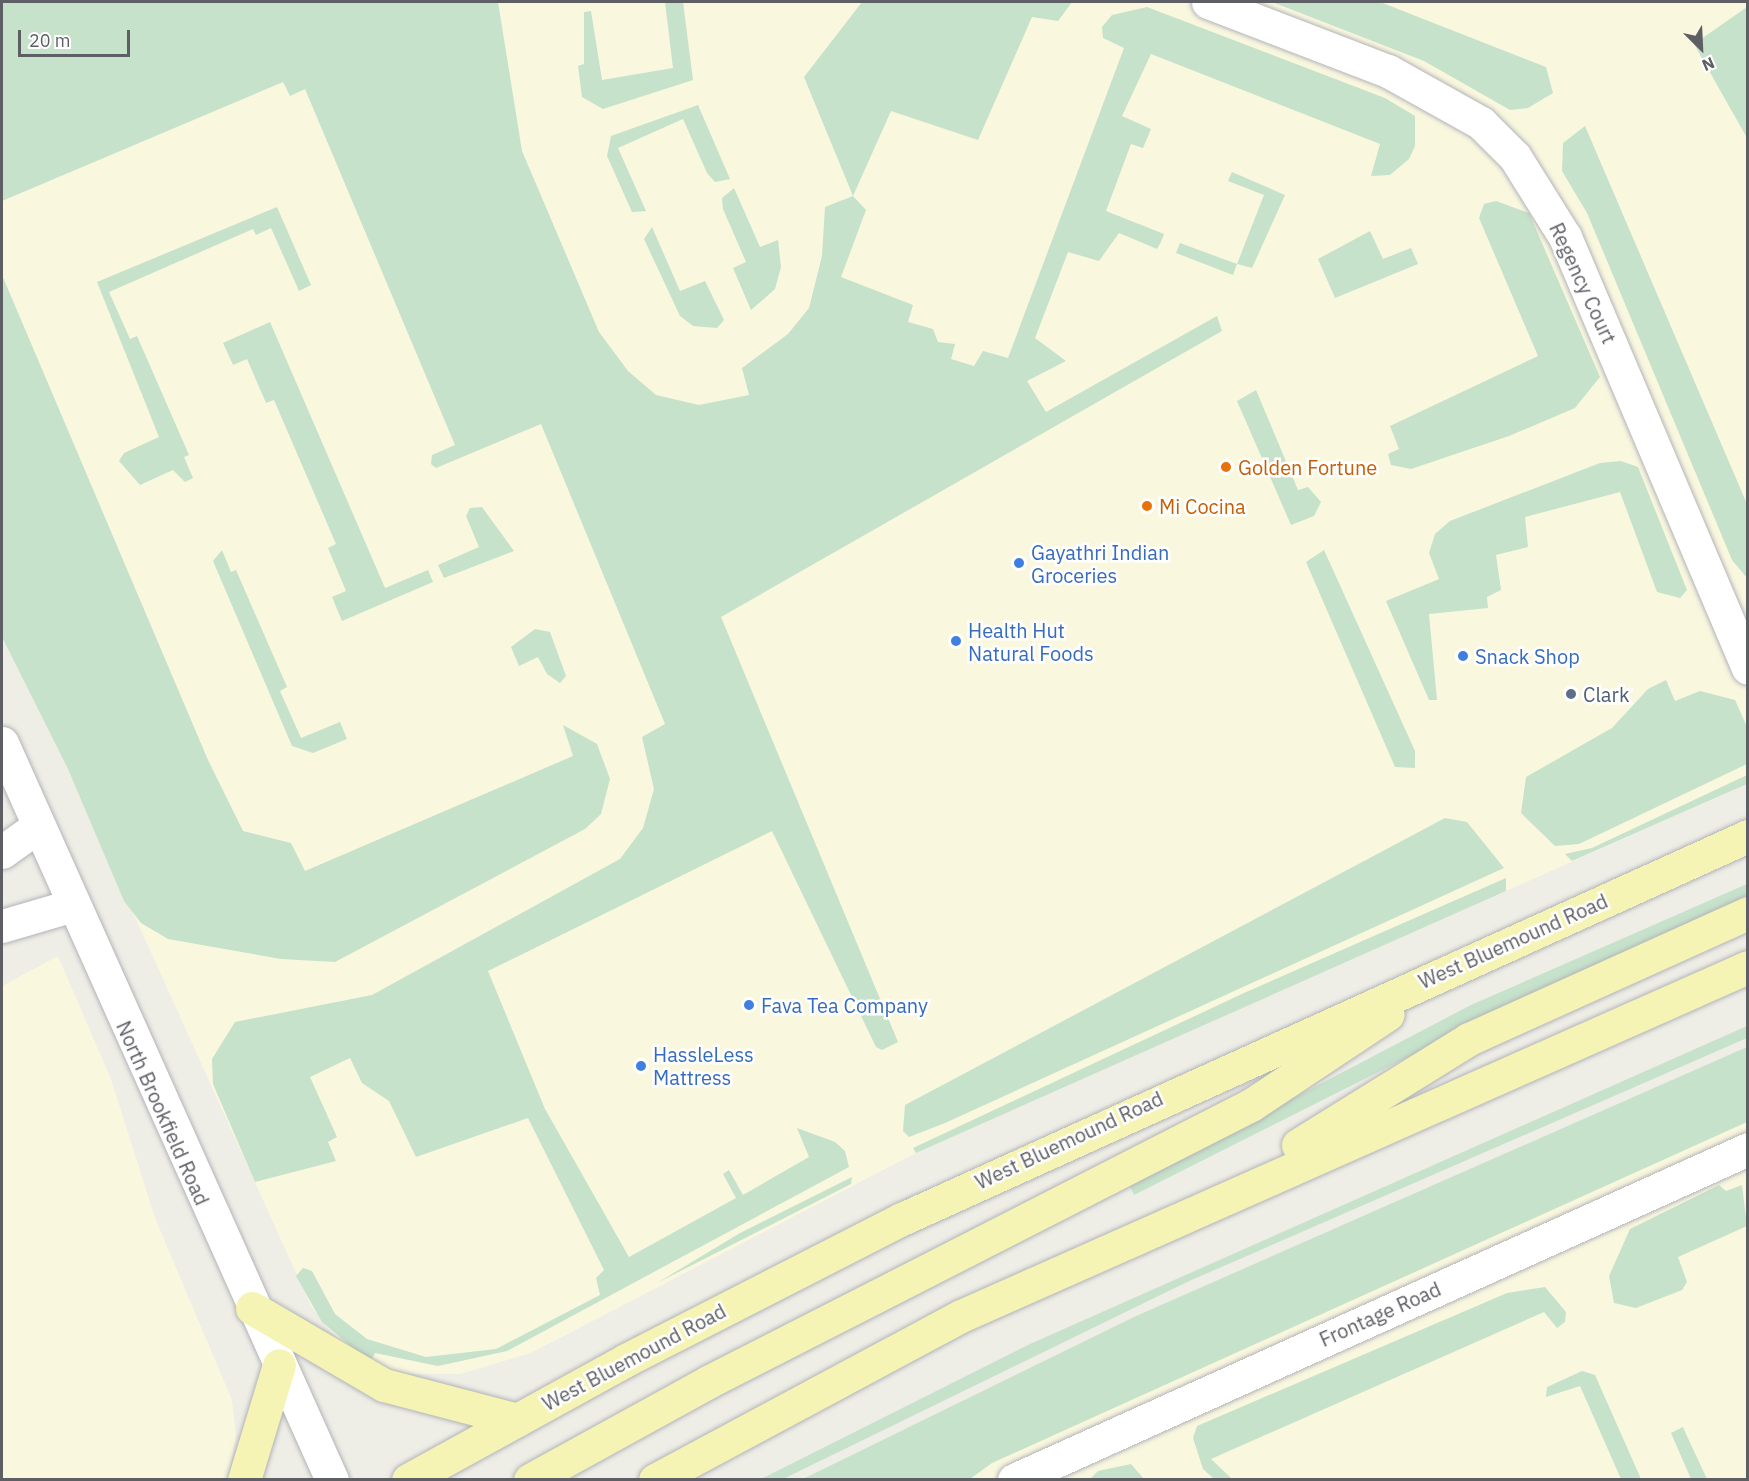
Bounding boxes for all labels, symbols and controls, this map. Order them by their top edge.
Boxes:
scale bar [21,18,134,56]
north arrow [1671,18,1731,78]
text: 20 m [29,29,71,52]
text: N [1699,53,1718,76]
street label: Regency Court [1545,219,1621,347]
place label: Golden Fortune [1238,455,1377,479]
marker: Golden Fortune [1219,460,1233,474]
place label: Mi Cocina [1159,494,1246,518]
marker: Mi Cocina [1140,499,1154,513]
place label: Gayathri Indian Groceries [1031,540,1169,587]
marker: Gayathri Indian Groceries [1012,556,1026,570]
place label: Health Hut Natural Foods [968,618,1094,665]
marker: Health Hut Natural Foods [949,634,963,648]
place label: Snack Shop [1475,644,1580,668]
marker: Snack Shop [1456,649,1470,663]
place label: Clark [1583,682,1629,706]
marker: Clark [1564,687,1578,701]
street label: West Bluemound Road [1415,888,1611,994]
place label: Fava Tea Company [761,993,928,1017]
marker: Fava Tea Company [742,998,756,1012]
street label: North Brookfield Road [112,1017,214,1209]
place label: HassleLess Mattress [653,1042,754,1089]
marker: HassleLess Mattress [634,1059,648,1073]
street label: West Bluemound Road [971,1086,1167,1194]
street label: Frontage Road [1316,1277,1444,1351]
street label: West Bluemound Road [538,1298,730,1416]

